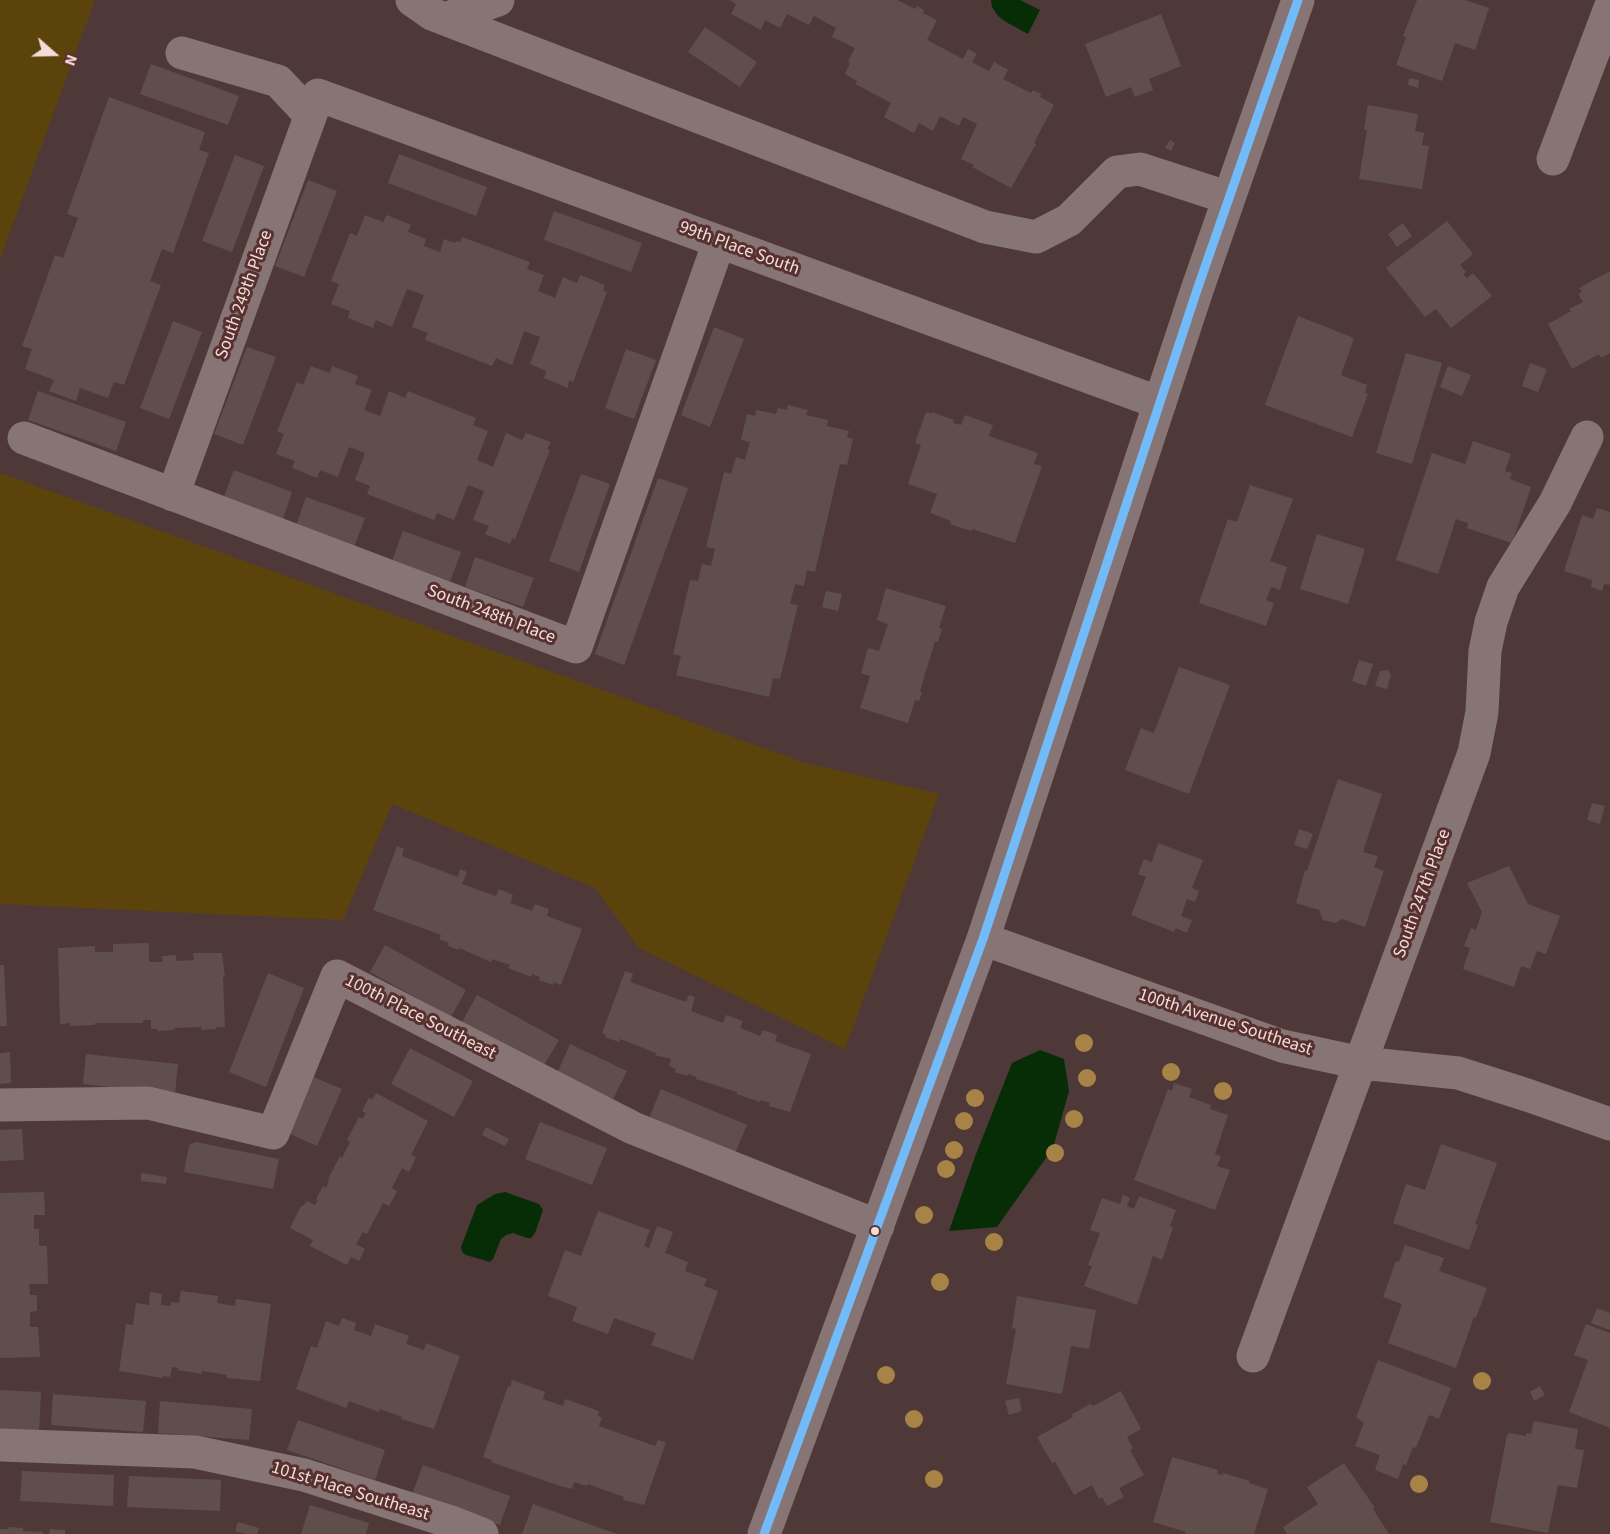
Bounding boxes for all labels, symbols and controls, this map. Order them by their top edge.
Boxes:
north arrow [24,24,84,84]
text: N [59,51,83,69]
street label: 99th Place South [676,217,802,281]
street label: South 249th Place [212,228,278,362]
street label: South 248th Place [424,581,558,649]
street label: South 247th Place [1390,827,1456,961]
street label: 100th Place Southeast [341,971,499,1065]
street label: 100th Avenue Southeast [1135,985,1315,1061]
unlabelled marker [869,1225,881,1237]
street label: 101st Place Southeast [268,1458,432,1526]

